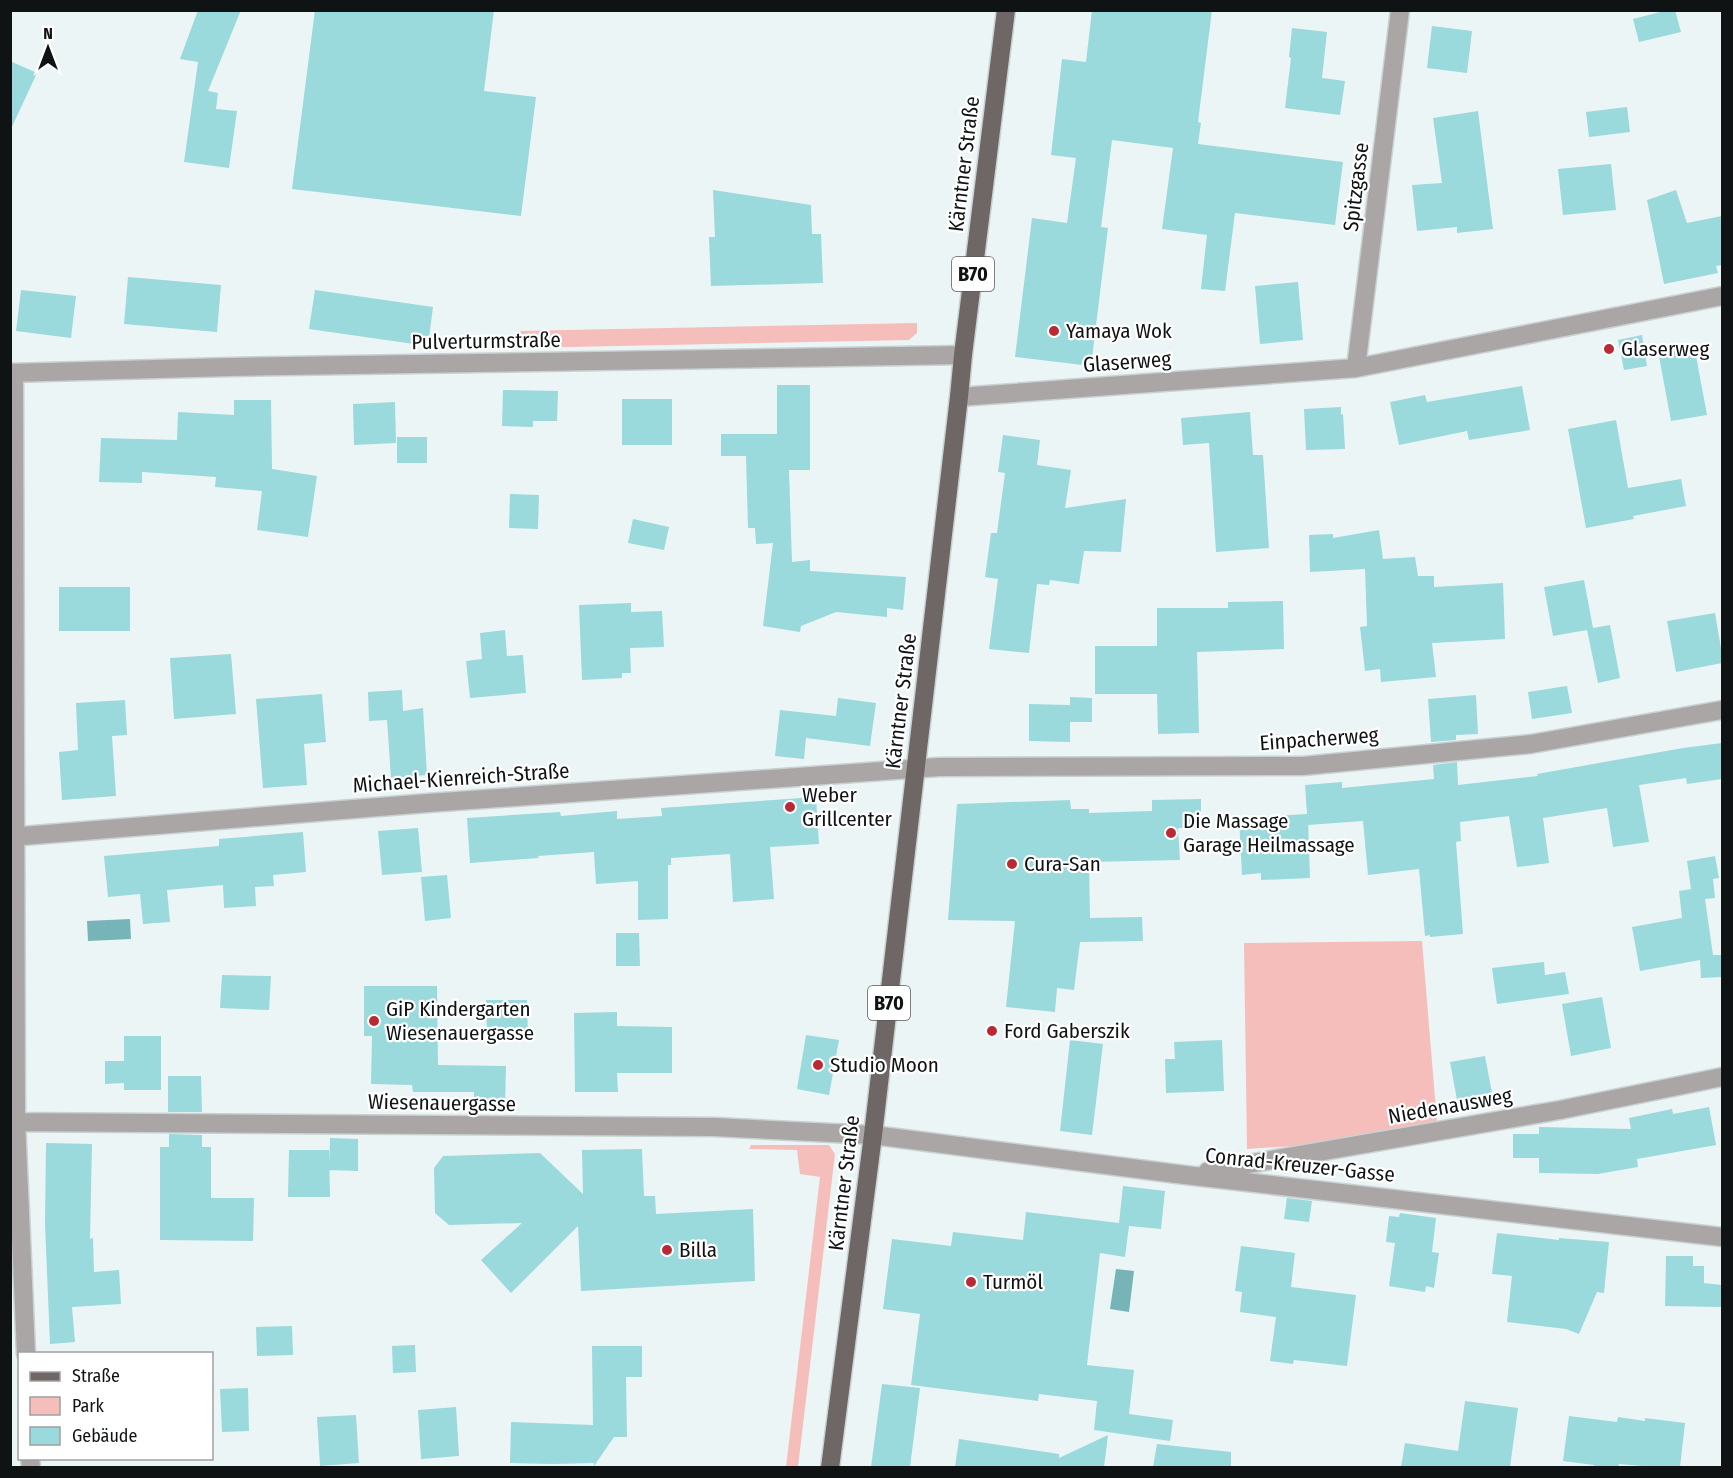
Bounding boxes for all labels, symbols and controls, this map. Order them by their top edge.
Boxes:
north arrow [18,18,78,78]
text: N [43,24,53,43]
street label: Kärntner Straße [943,95,985,233]
street label: Spitzgasse [1338,141,1374,233]
road number: B70 [952,257,994,291]
place label: Yamaya Wok [1066,318,1172,344]
marker: Yamaya Wok [1047,324,1061,338]
street label: Pulverturmstraße [411,327,561,355]
place label: Glaserweg [1621,336,1709,362]
marker: Glaserweg [1602,342,1616,356]
street label: Glaserweg [1082,346,1172,378]
street label: Kärntner Straße [880,632,922,770]
street label: Einpacherweg [1259,722,1380,756]
street label: Michael-Kienreich-Straße [352,757,570,799]
place label: Weber Grillcenter [802,782,893,832]
marker: Weber Grillcenter [783,800,797,814]
place label: Die Massage Garage Heilmassage [1183,808,1355,858]
marker: Die Massage Garage Heilmassage [1164,826,1178,840]
place label: Cura-San [1024,851,1101,877]
marker: Cura-San [1005,857,1019,871]
road number: B70 [868,986,910,1020]
place label: GiP Kindergarten Wiesenauergasse [386,996,534,1046]
marker: GiP Kindergarten Wiesenauergasse [367,1014,381,1028]
place label: Ford Gaberszik [1004,1018,1130,1044]
marker: Ford Gaberszik [985,1024,999,1038]
place label: Studio Moon [830,1052,939,1078]
marker: Studio Moon [811,1058,825,1072]
street label: Niedenausweg [1386,1082,1514,1130]
street label: Wiesenauergasse [368,1089,516,1117]
street label: Kärntner Straße [823,1114,865,1252]
street label: Conrad-Kreuzer-Gasse [1204,1142,1396,1188]
place label: Billa [679,1237,717,1263]
marker: Billa [660,1243,674,1257]
place label: Turmöl [983,1269,1043,1295]
marker: Turmöl [964,1275,978,1289]
legend [18,1352,213,1460]
text: Straße [72,1365,120,1387]
text: Park [72,1395,105,1417]
text: Gebäude [72,1425,138,1447]

